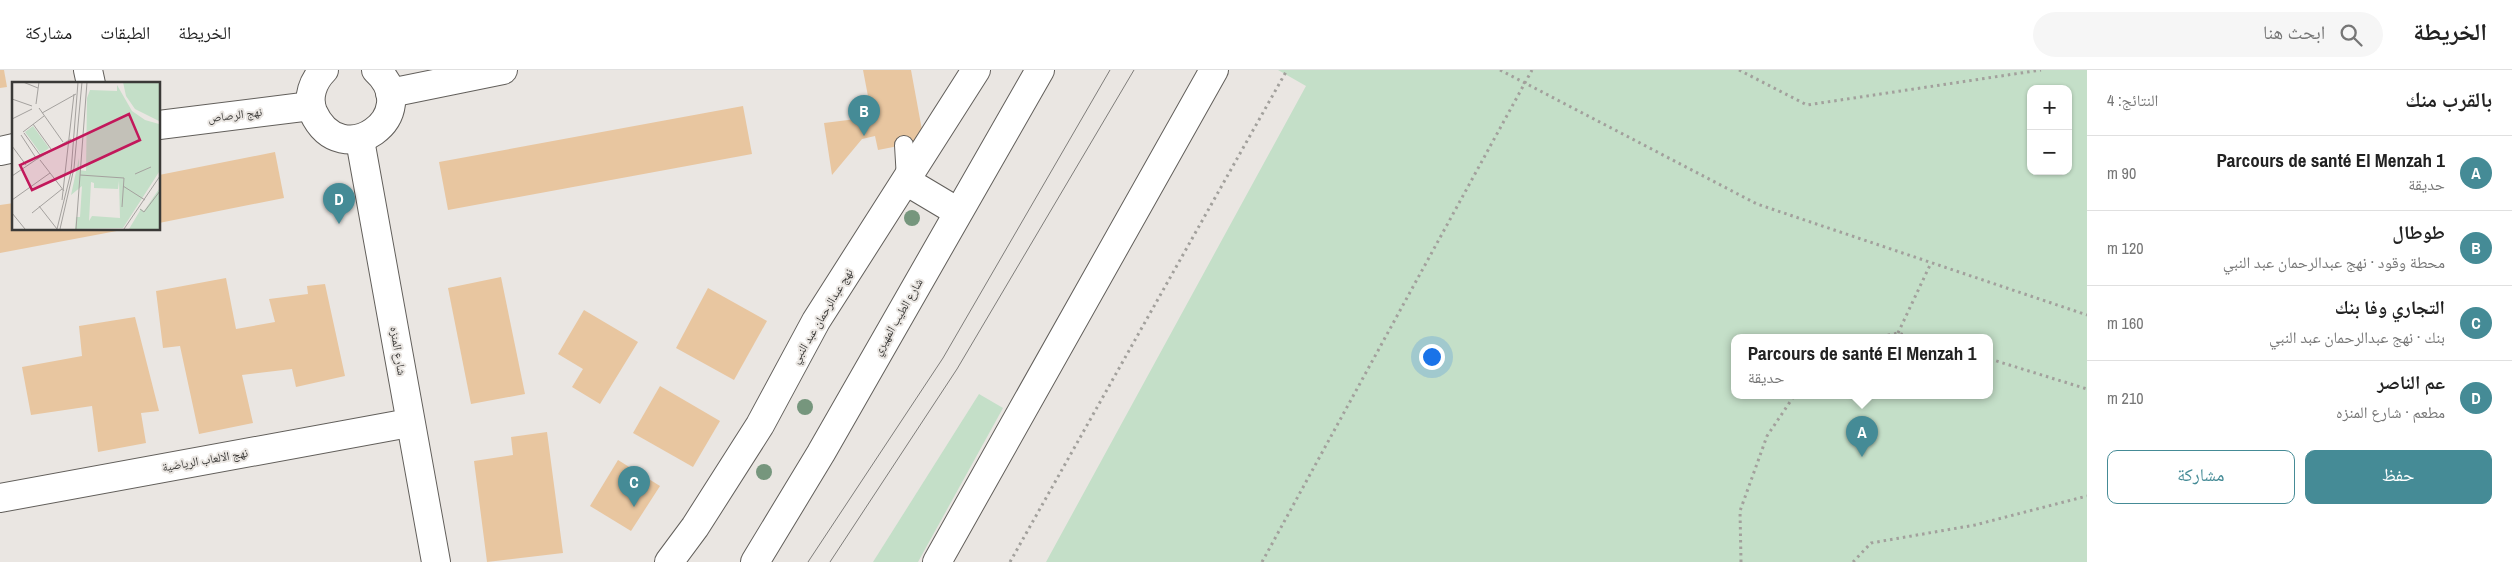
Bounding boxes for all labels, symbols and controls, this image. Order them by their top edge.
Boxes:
search box [2033,12,2383,57]
text: الخريطة [2413,15,2487,47]
text: ابحث هنا [2263,19,2325,45]
text: مشاركة [25,20,72,45]
text: الطبقات [100,20,150,45]
text: الخريطة [178,20,231,45]
icon: search [2337,21,2365,49]
inset map [12,82,160,230]
map controls [2027,85,2072,175]
button: + [2027,85,2072,130]
text: بالقرب منك [2405,85,2492,114]
text: النتائج: 4 [2107,89,2158,111]
pin: B [848,95,880,136]
street label: نهج الرصاص [207,104,263,126]
button: − [2027,130,2072,175]
text: Parcours de santé El Menzah 1 [2216,147,2445,173]
text: 90 m [2107,162,2136,184]
text: A [2471,162,2481,184]
text: حديقة [2408,173,2445,195]
pin: D [323,183,355,224]
text: طوطال [2392,219,2445,245]
text: 120 m [2107,237,2143,259]
text: B [2471,237,2481,259]
text: محطة وقود · نهج عبدالرحمان عبد النبي [2223,251,2445,273]
street label: نهج عبدالرحمان عبد النبي [787,266,858,368]
street label: شارع الطيب المهيري [869,275,928,360]
text: التجاري وفا بنك [2335,294,2445,320]
text: 160 m [2107,312,2143,334]
text: C [2471,312,2481,334]
street label: شارع المنزه [386,325,410,377]
text: بنك · نهج عبدالرحمان عبد النبي [2269,326,2445,348]
popup [1731,334,1993,399]
text: Parcours de santé El Menzah 1 [1748,340,1976,366]
your location [1419,344,1445,370]
text: حديقة [1748,366,1784,388]
text: عم الناصر [2377,369,2445,395]
text: 210 m [2107,387,2143,409]
text: D [2471,387,2481,409]
text: مطعم · شارع المنزه [2336,401,2445,423]
pin: A [1846,416,1878,457]
street label: نهج الالعاب الرياضية [161,445,249,475]
button: مشاركة [2107,450,2295,504]
button: حفظ [2305,450,2492,504]
pin: C [618,466,650,507]

